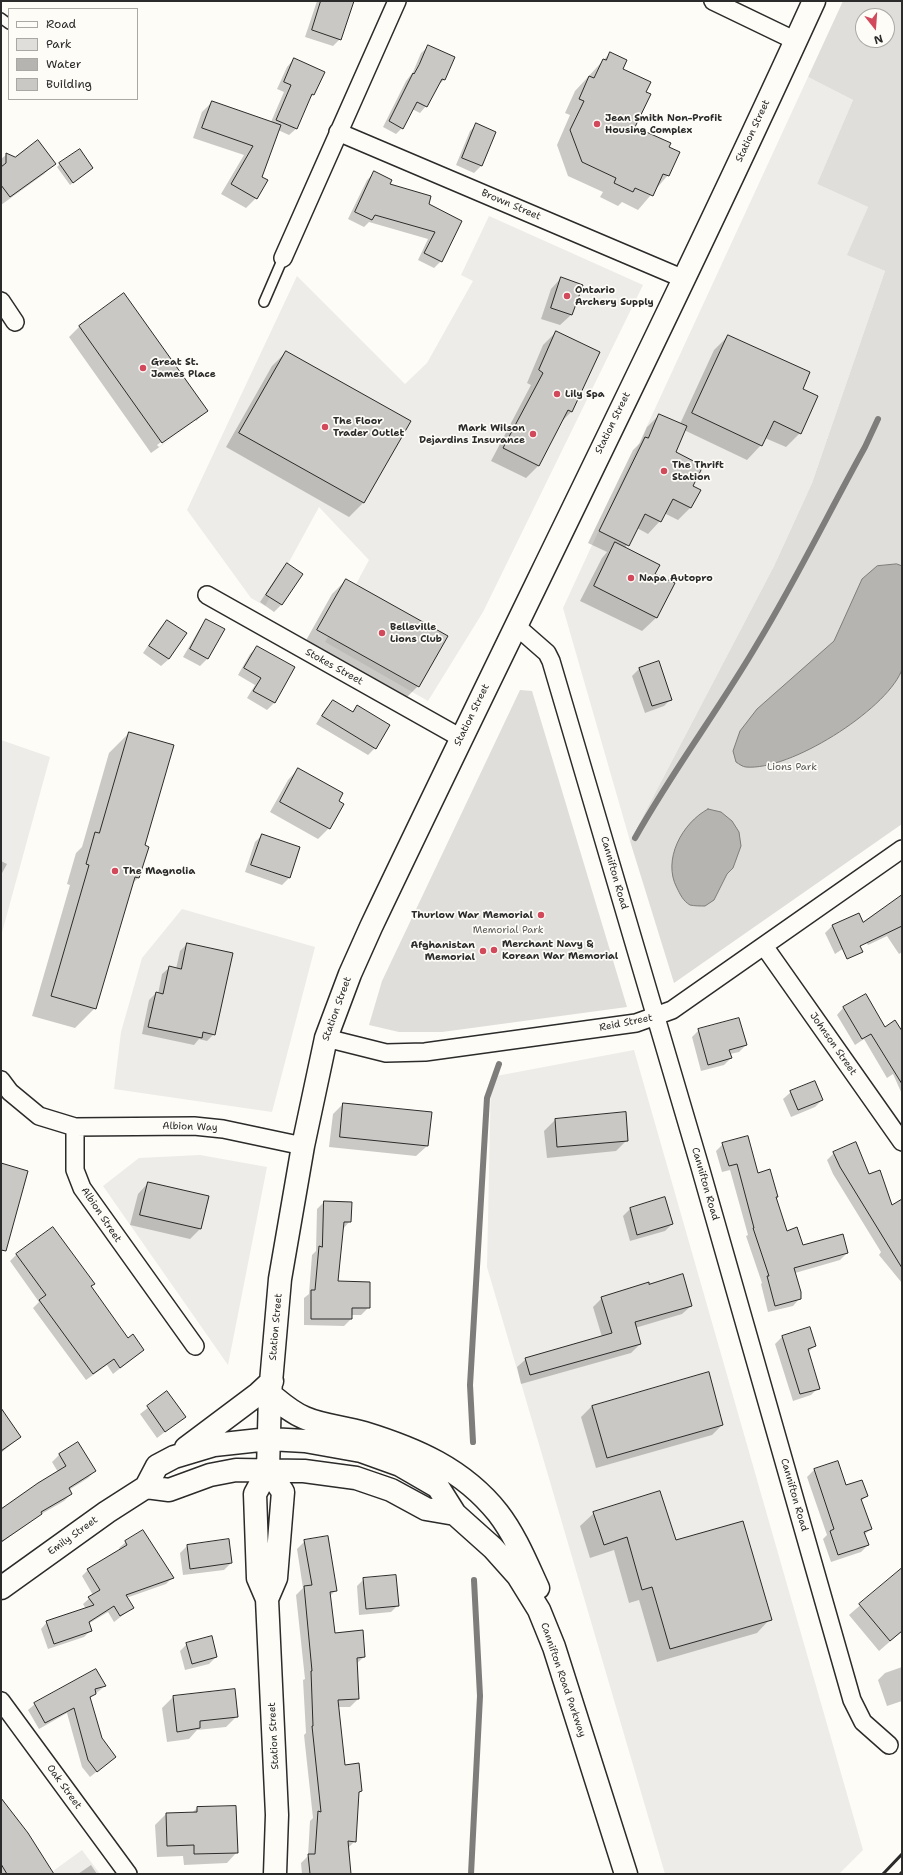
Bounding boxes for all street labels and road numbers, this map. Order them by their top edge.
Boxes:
street label: Station Street [733,98,773,164]
street label: Brown Street [479,187,543,223]
street label: Station Street [593,390,633,456]
street label: Stokes Street [303,646,365,688]
street label: Station Street [452,682,492,748]
street label: Cannifton Road [598,835,630,911]
street label: Station Street [320,975,354,1043]
street label: Johnson Street [807,1010,859,1078]
street label: Reid Street [598,1012,654,1034]
street label: Albion Way [162,1120,218,1134]
street label: Cannifton Road [689,1146,721,1222]
street label: Albion Street [78,1185,124,1245]
street label: Station Street [267,1293,285,1361]
street label: Cannifton Road [778,1457,810,1533]
street label: Emily Street [46,1514,100,1558]
street label: Cannifton Road Parkway [538,1621,588,1739]
street label: Station Street [266,1702,282,1770]
street label: Oak Street [44,1762,84,1812]

